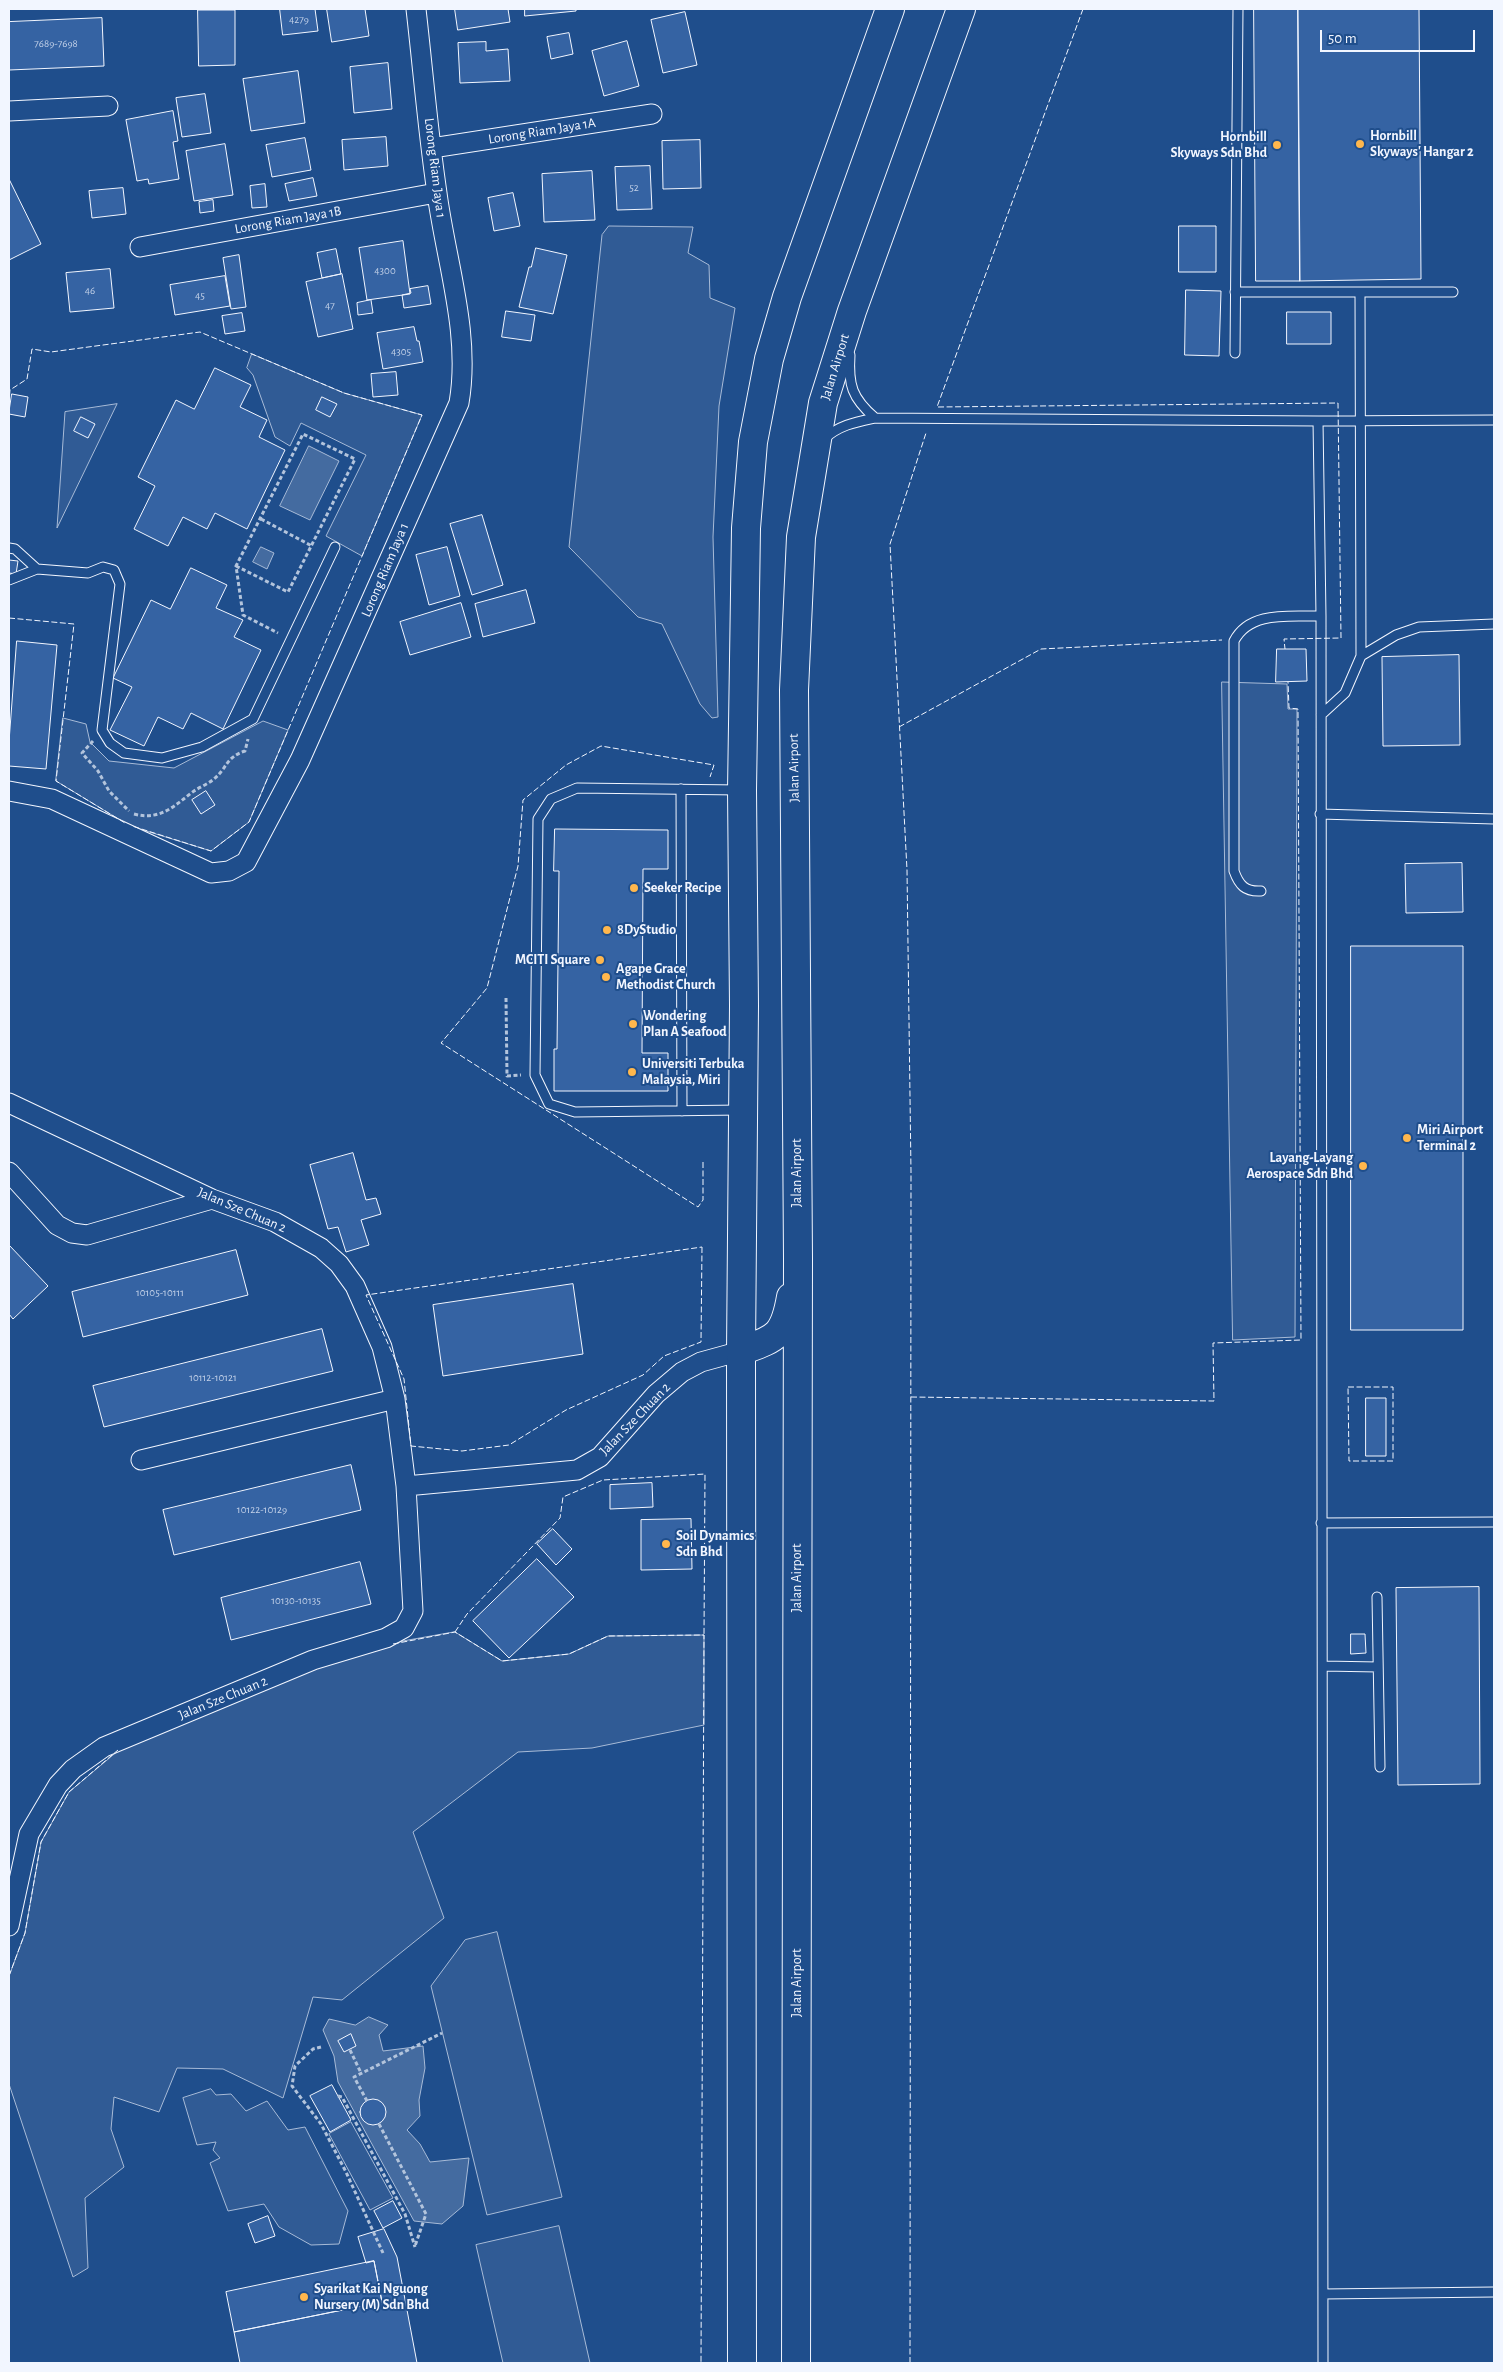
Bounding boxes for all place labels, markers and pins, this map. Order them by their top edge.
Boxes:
place label: Hornbill Skyways' Hangar 2 [1370,128,1474,160]
place label: Hornbill Skyways Sdn Bhd [1170,129,1267,162]
marker: Hornbill Skyways' Hangar 2 [1354,138,1366,150]
marker: Hornbill Skyways Sdn Bhd [1271,139,1283,151]
place label: Seeker Recipe [644,880,721,896]
marker: Seeker Recipe [628,882,640,894]
place label: 8DyStudio [617,922,676,938]
marker: 8DyStudio [601,924,613,936]
place label: MCITI Square [515,952,590,968]
marker: MCITI Square [594,954,606,966]
place label: Agape Grace Methodist Church [616,961,716,994]
marker: Agape Grace Methodist Church [600,971,612,983]
place label: Wondering Plan A Seafood [643,1008,727,1040]
marker: Wondering Plan A Seafood [627,1018,639,1030]
place label: Universiti Terbuka Malaysia, Miri [642,1056,744,1088]
marker: Universiti Terbuka Malaysia, Miri [626,1066,638,1078]
place label: Miri Airport Terminal 2 [1417,1122,1483,1154]
marker: Miri Airport Terminal 2 [1401,1132,1413,1144]
place label: Layang-Layang Aerospace Sdn Bhd [1246,1150,1353,1182]
marker: Layang-Layang Aerospace Sdn Bhd [1357,1160,1369,1172]
place label: Soil Dynamics Sdn Bhd [676,1528,754,1560]
marker: Soil Dynamics Sdn Bhd [660,1538,672,1550]
place label: Syarikat Kai Nguong Nursery (M) Sdn Bhd [314,2281,429,2314]
marker: Syarikat Kai Nguong Nursery (M) Sdn Bhd [298,2291,310,2303]

